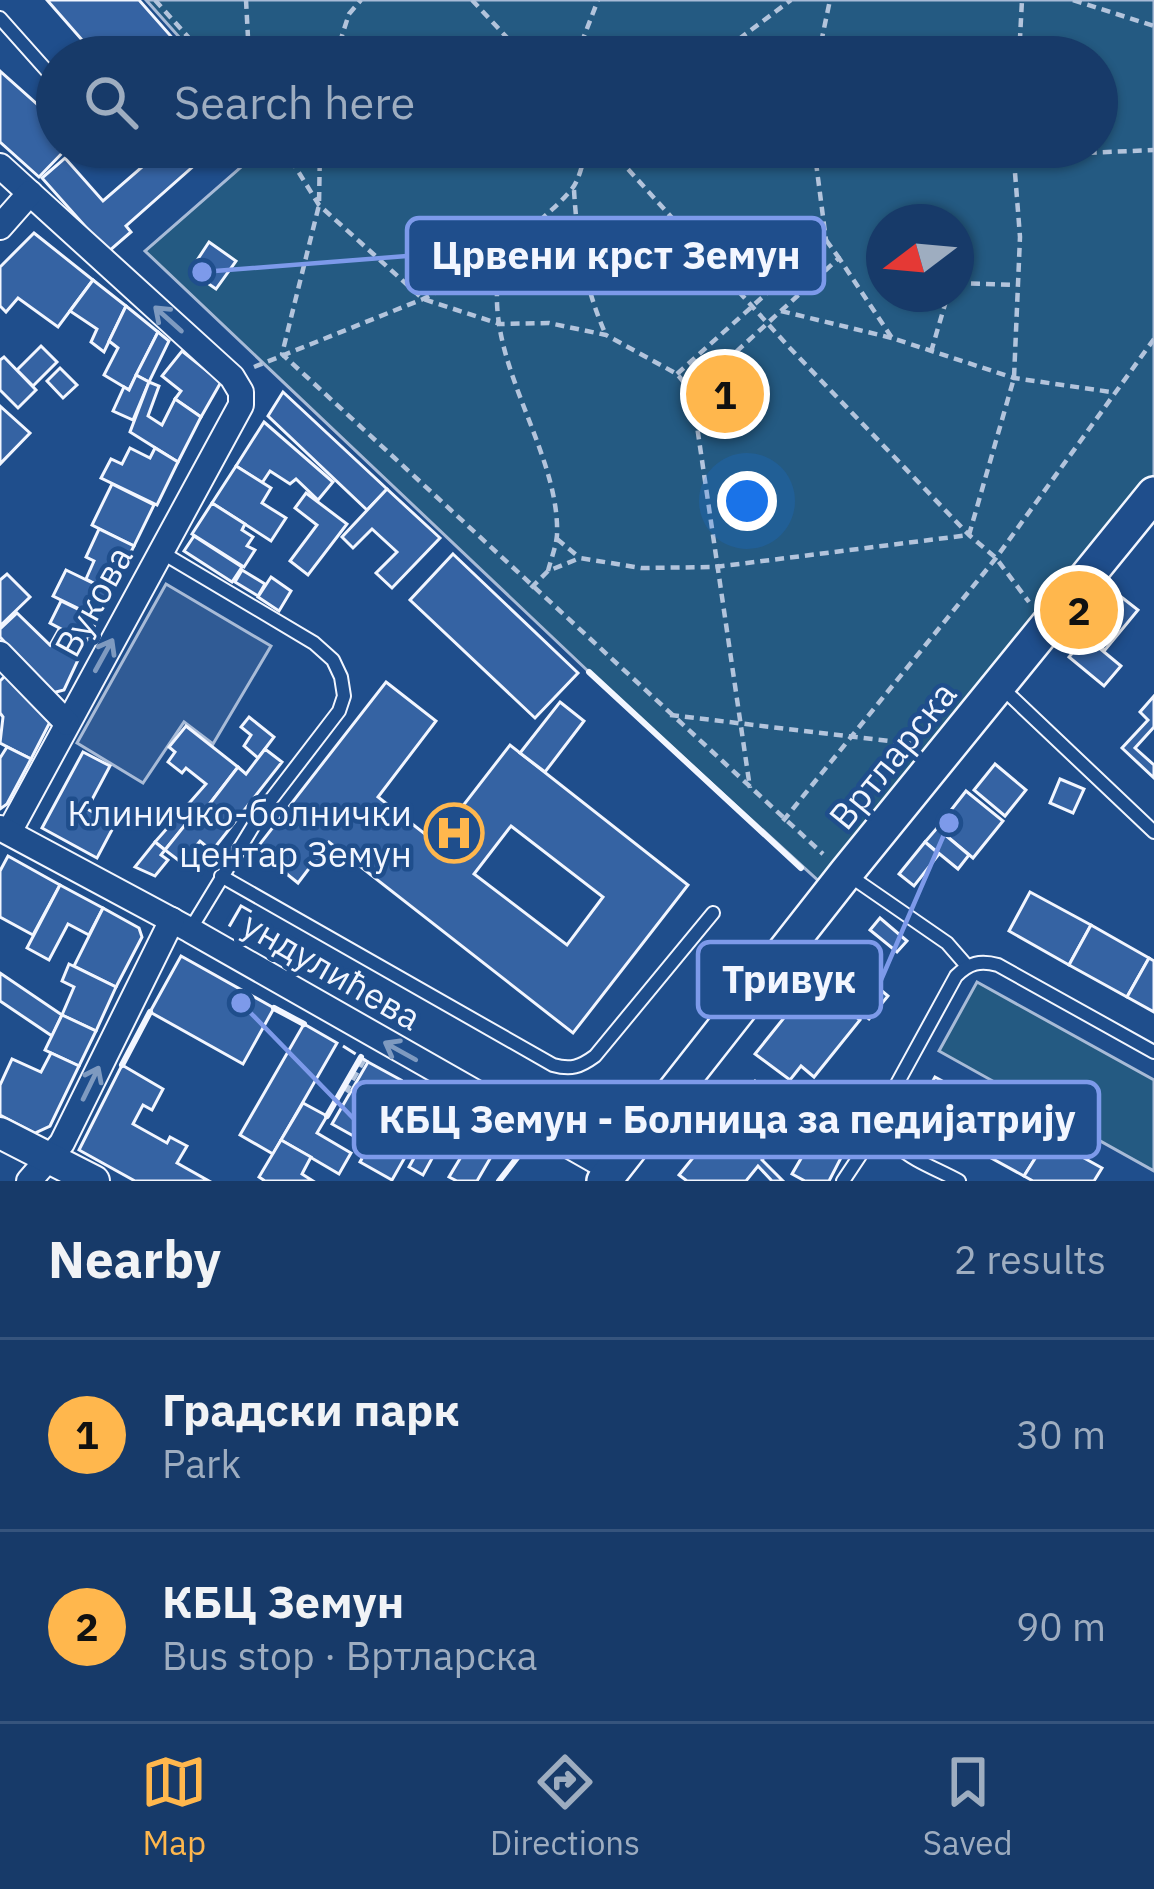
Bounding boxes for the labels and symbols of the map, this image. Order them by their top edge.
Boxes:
north arrow [866,204,974,312]
callout: Црвени крст Земун [407,218,824,293]
text: Црвени крст Земун [431,229,801,280]
one-way arrow [154,305,184,333]
pin: 1 [686,349,764,439]
your location [717,471,777,531]
street label: Вукова [43,537,143,665]
pin: 2 [1040,565,1118,655]
one-way arrow [93,639,116,674]
street label: Вртларска [818,671,966,839]
place label: Клиничко-болнички центар Земун [67,789,412,877]
hospital icon: Клиничко-болнички центар Земун [423,802,485,864]
street label: Гундулићева [220,892,430,1040]
callout: Тривук [698,942,881,1017]
text: Тривук [722,953,856,1004]
one-way arrow [384,1038,419,1062]
one-way arrow [81,1066,104,1102]
callout: КБЦ Земун - Болница за педијатрију [354,1082,1099,1157]
text: КБЦ Земун - Болница за педијатрију [378,1093,1076,1144]

